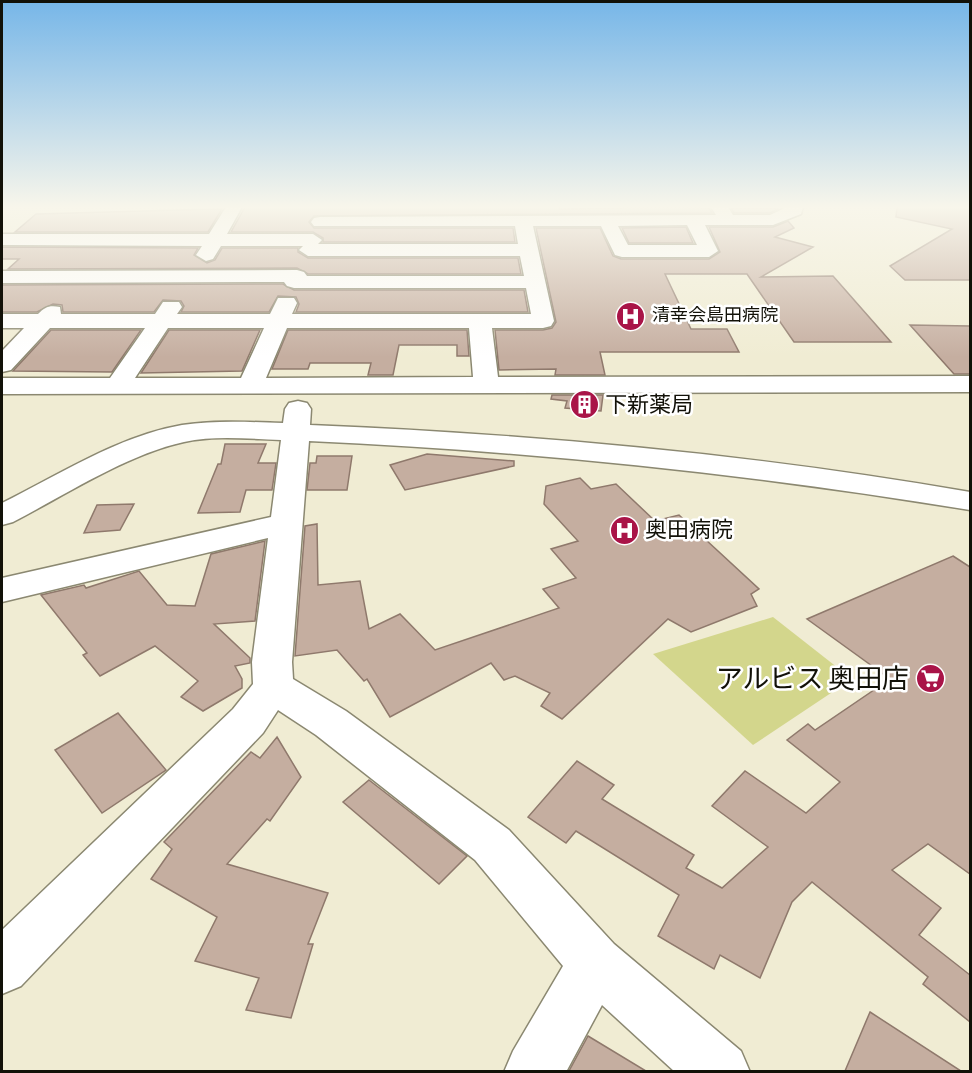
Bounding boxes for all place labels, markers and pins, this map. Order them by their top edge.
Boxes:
hospital icon: 清幸会島田病院 [615,300,647,332]
place label: 清幸会島田病院 [652,305,778,325]
building icon: 下新薬局 [568,389,600,421]
place label: 下新薬局 [605,393,693,416]
hospital icon: 奥田病院 [608,514,640,546]
place label: 奥田病院 [645,518,733,541]
supermarket icon: アルビス 奥田店 [914,663,946,695]
place label: アルビス 奥田店 [716,665,909,693]

